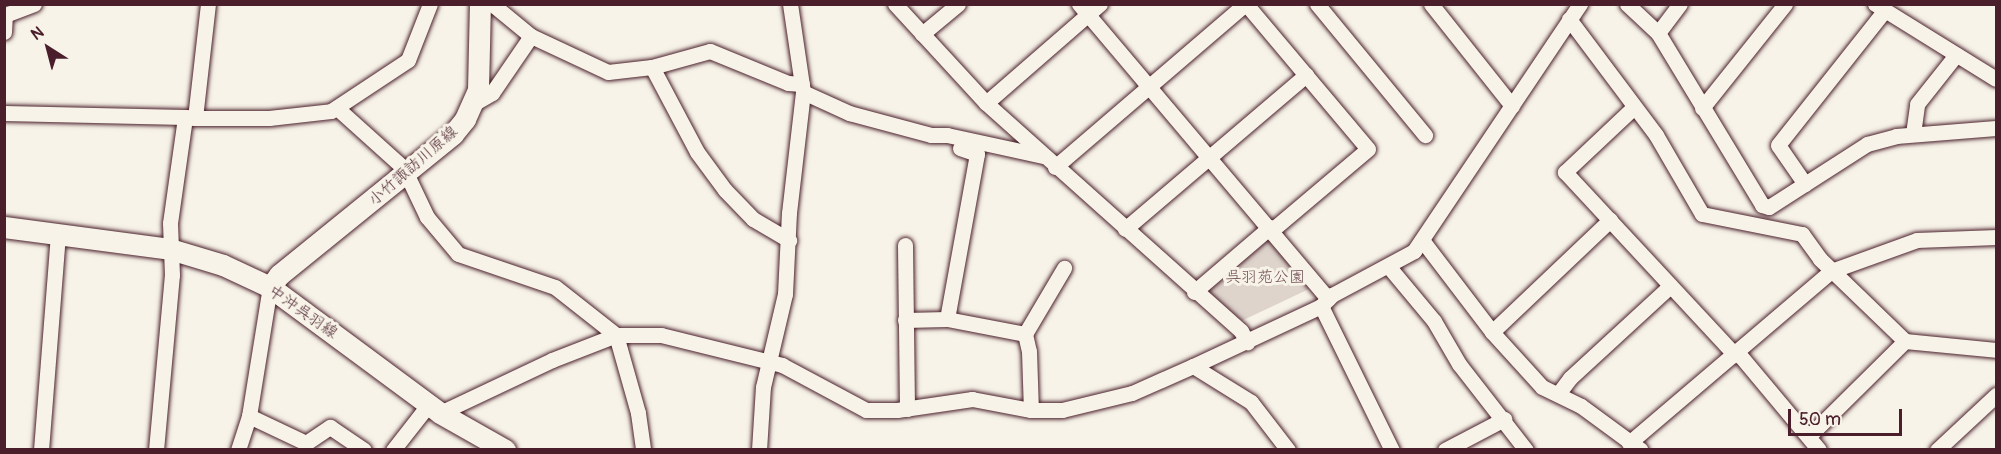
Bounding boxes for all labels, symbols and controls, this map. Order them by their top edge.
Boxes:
north arrow [18,18,78,78]
text: N [27,22,48,45]
street label: 小竹諏訪川原線 [364,122,462,210]
park label: 呉羽苑公園 [1225,267,1305,287]
street label: 中沖呉羽線 [265,281,341,343]
scale bar [1791,397,1905,435]
text: 50 m [1799,408,1841,431]

